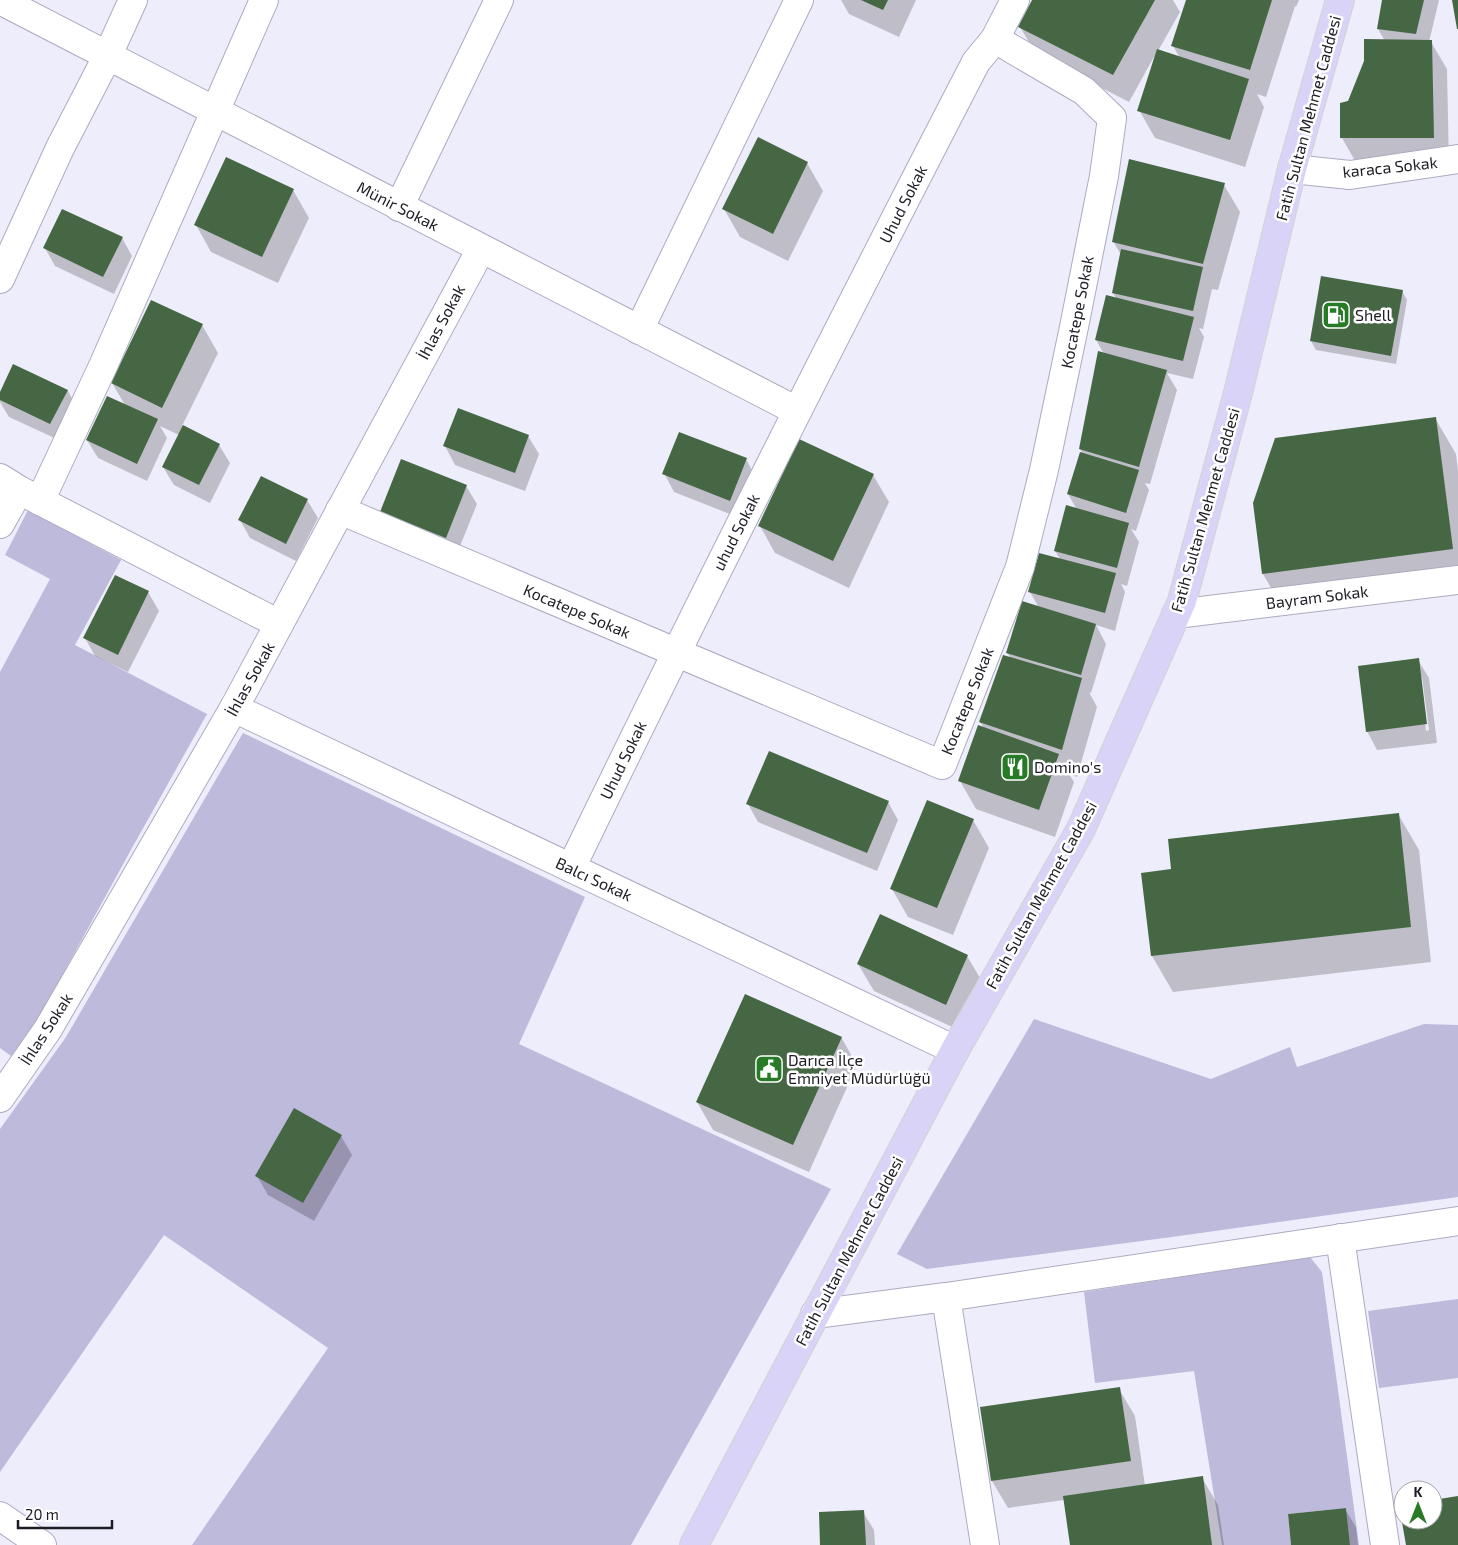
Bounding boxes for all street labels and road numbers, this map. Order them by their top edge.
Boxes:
street label: Fatih Sultan Mehmet Caddesi [1271,13,1344,223]
street label: karaca Sokak [1341,152,1438,181]
street label: Uhud Sokak [875,162,930,246]
street label: Münir Sokak [354,177,442,234]
street label: Kocatepe Sokak [1056,254,1097,370]
street label: İhlas Sokak [413,281,468,362]
street label: Fatih Sultan Mehmet Caddesi [1166,406,1243,614]
street label: uhud Sokak [708,490,763,573]
street label: Kocatepe Sokak [521,579,633,642]
street label: Bayram Sokak [1265,581,1369,612]
street label: İhlas Sokak [221,638,278,719]
street label: Kocatepe Sokak [936,644,997,757]
street label: Uhud Sokak [595,717,650,802]
street label: Fatih Sultan Mehmet Caddesi [981,798,1100,992]
street label: Balcı Sokak [553,853,635,904]
street label: İhlas Sokak [15,989,76,1068]
street label: Fatih Sultan Mehmet Caddesi [791,1153,907,1349]

